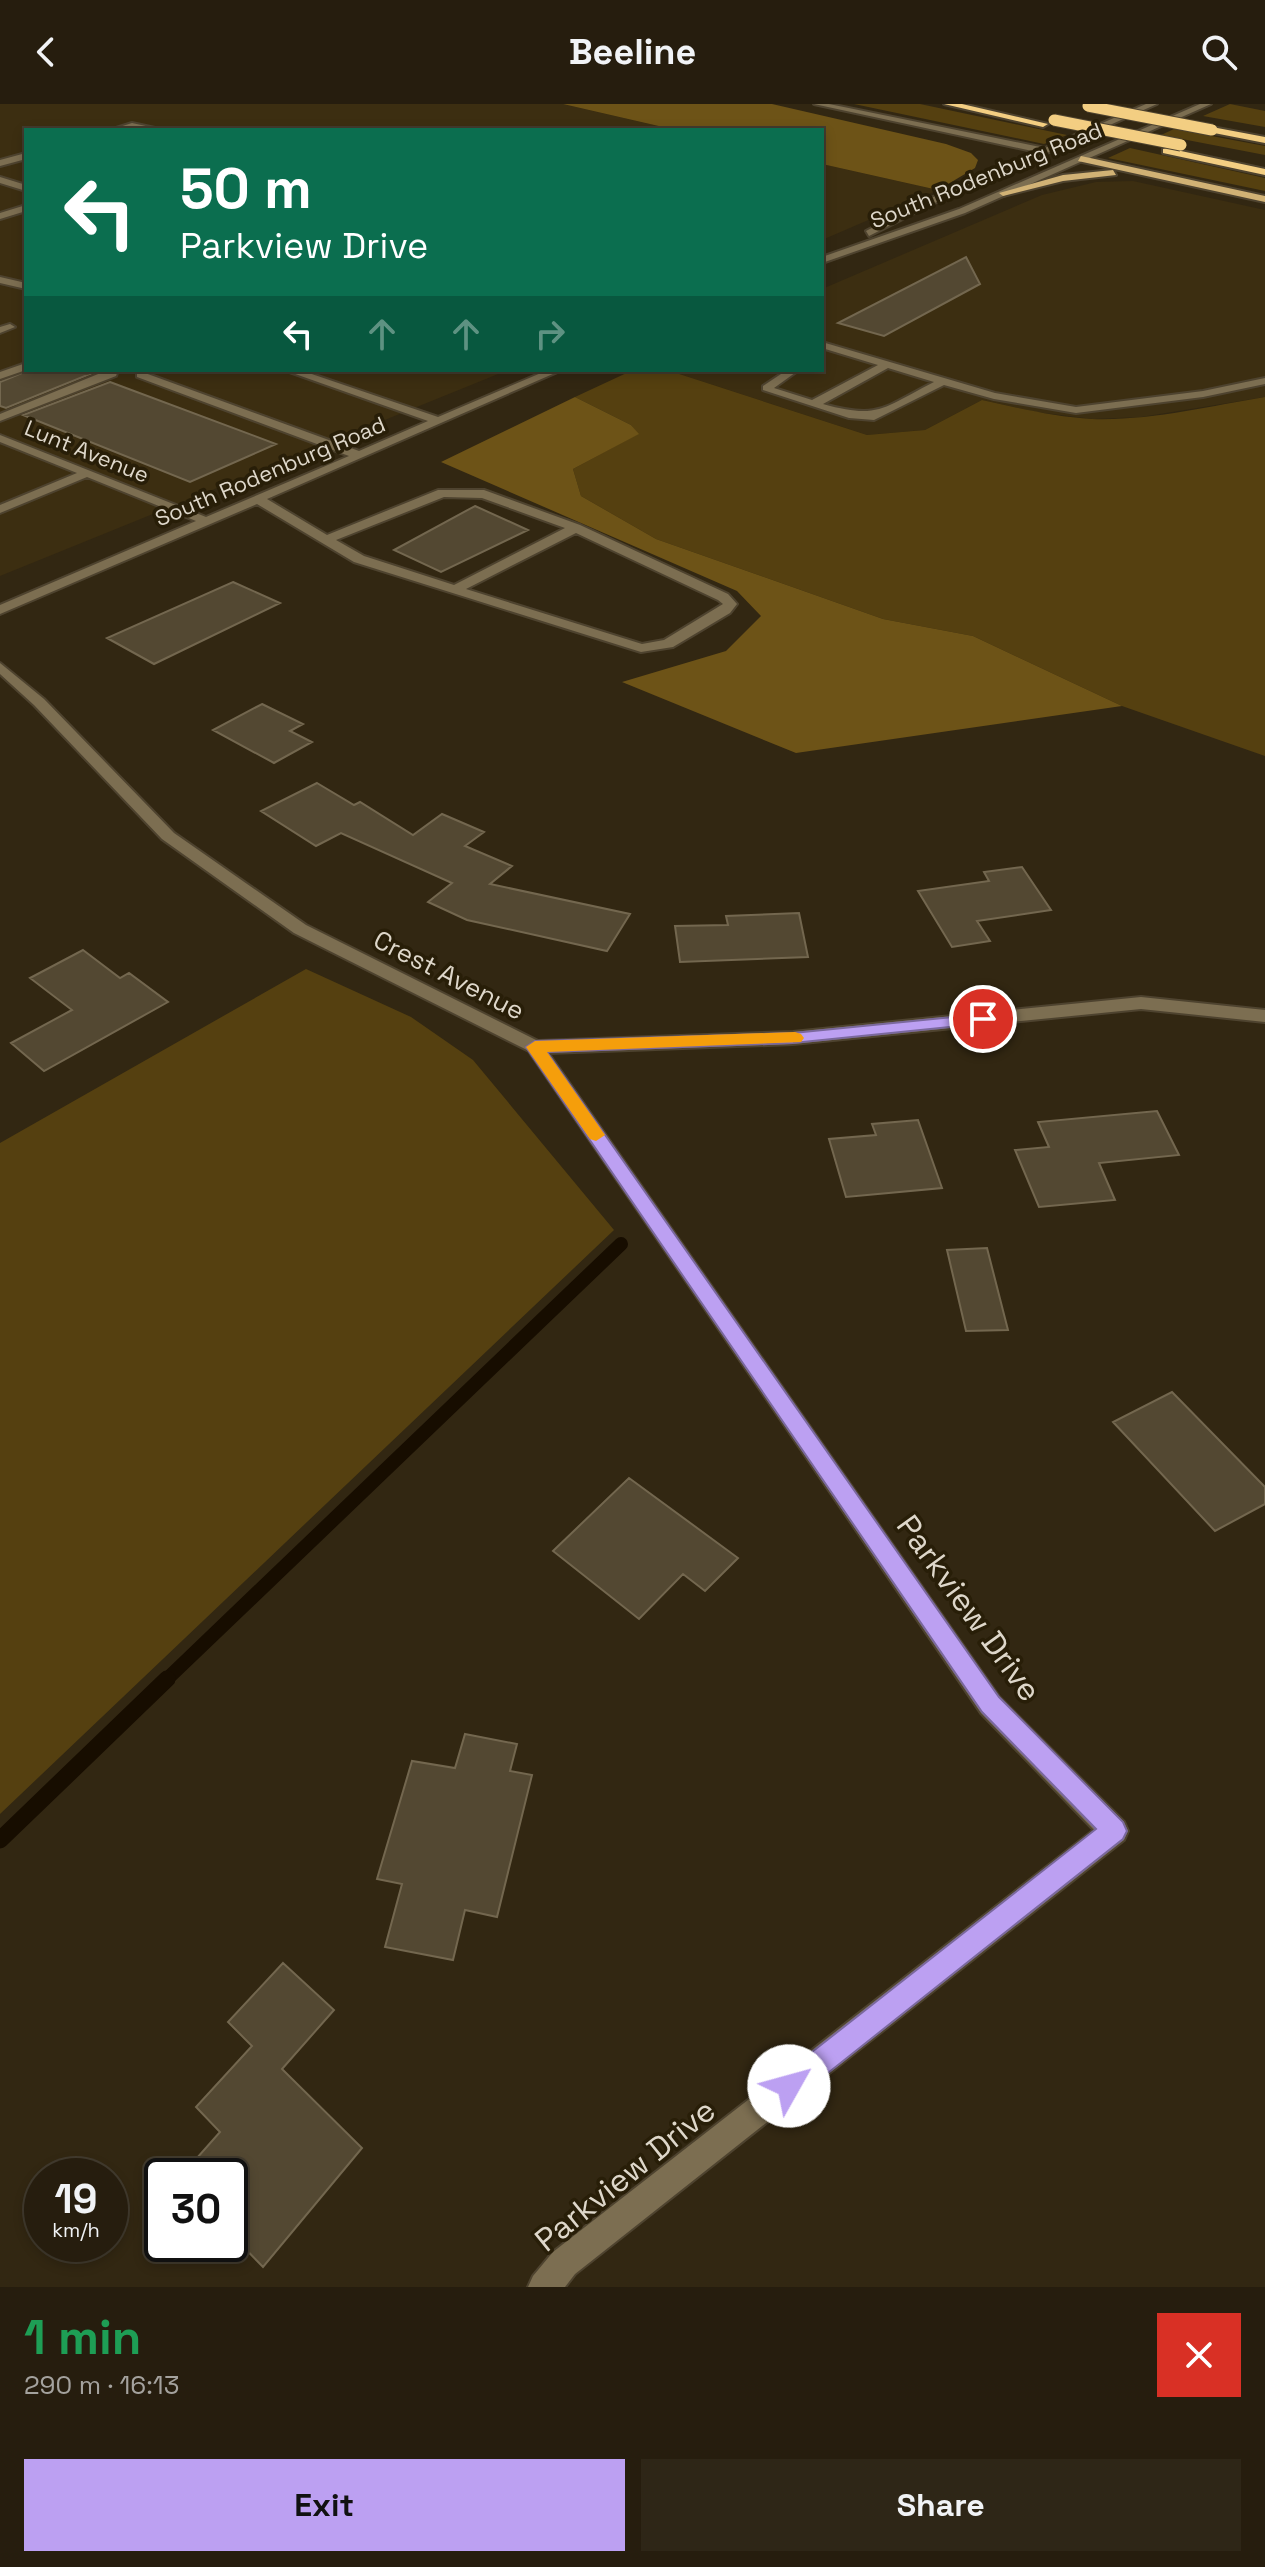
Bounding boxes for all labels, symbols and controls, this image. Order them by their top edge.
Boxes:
text: Beeline [569,29,696,75]
icon: back [24,30,68,74]
icon: search [1197,30,1241,74]
street label: South Rodenburg Road [866,116,1106,234]
text: 50 m [180,153,312,224]
icon: left [48,160,152,264]
text: Parkview Drive [180,223,428,269]
icon: left [276,312,320,356]
icon: ahead [360,312,404,356]
icon: ahead [444,312,488,356]
icon: right [528,312,572,356]
street label: South Rodenburg Road [151,410,389,532]
street label: Lunt Avenue [21,413,153,489]
street label: Crest Avenue [368,922,530,1028]
pin [949,985,1017,1053]
icon: arrive [961,997,1005,1041]
street label: Parkview Drive [888,1507,1050,1709]
position arrow [747,2044,831,2128]
street label: Parkview Drive [527,2090,723,2260]
speed limit sign: 30 [144,2158,248,2262]
text: 19 [55,2174,97,2225]
text: km/h [52,2217,100,2243]
text: 1 min [24,2307,141,2368]
button: close [1157,2313,1241,2397]
text: 290 m · 16:13 [24,2368,179,2402]
button: Exit [24,2459,625,2551]
button: Share [641,2459,1241,2551]

